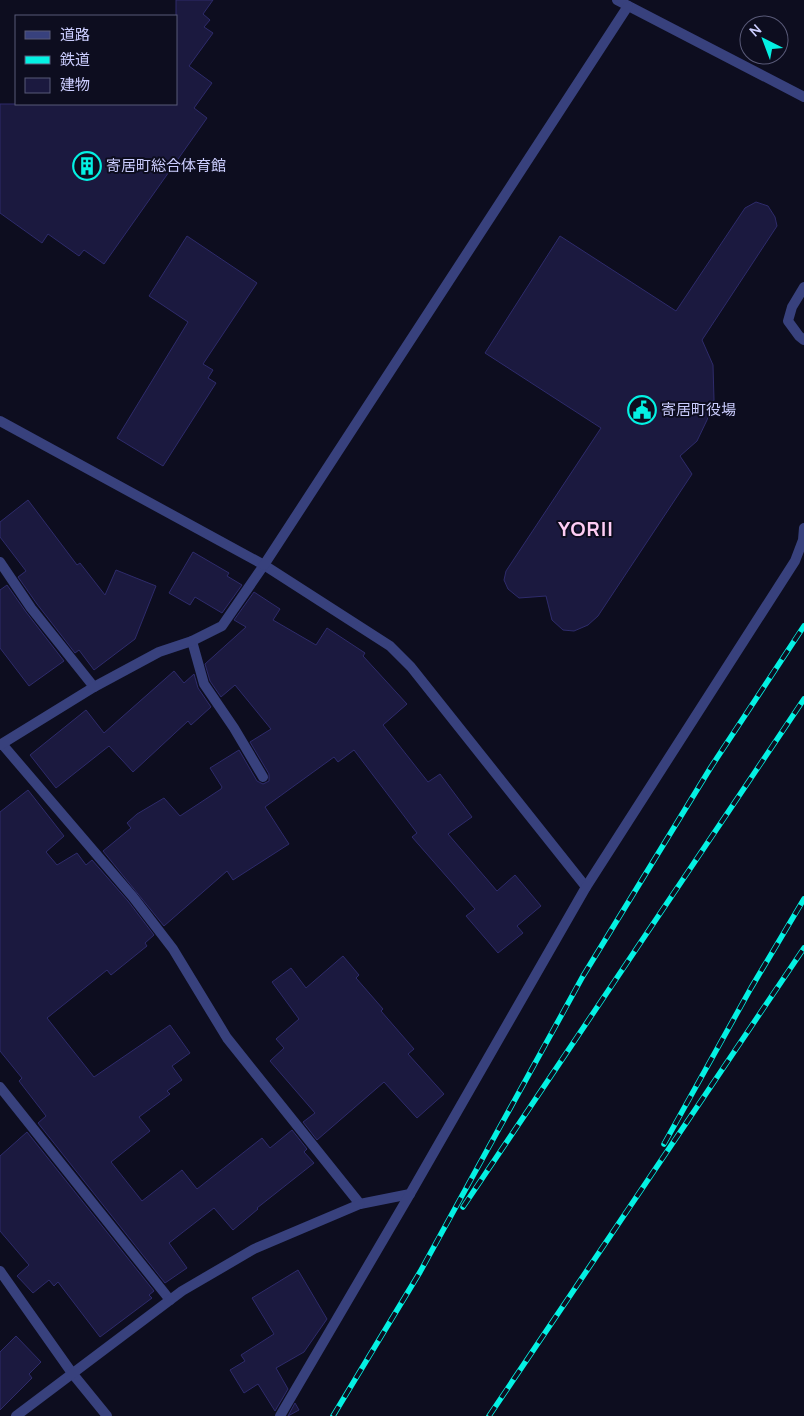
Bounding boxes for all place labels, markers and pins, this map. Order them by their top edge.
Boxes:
building icon: 寄居町総合体育館 [72,151,102,181]
place label: 寄居町総合体育館 [106,155,226,176]
public building icon: 寄居町役場 [627,395,657,425]
place label: 寄居町役場 [661,399,736,420]

